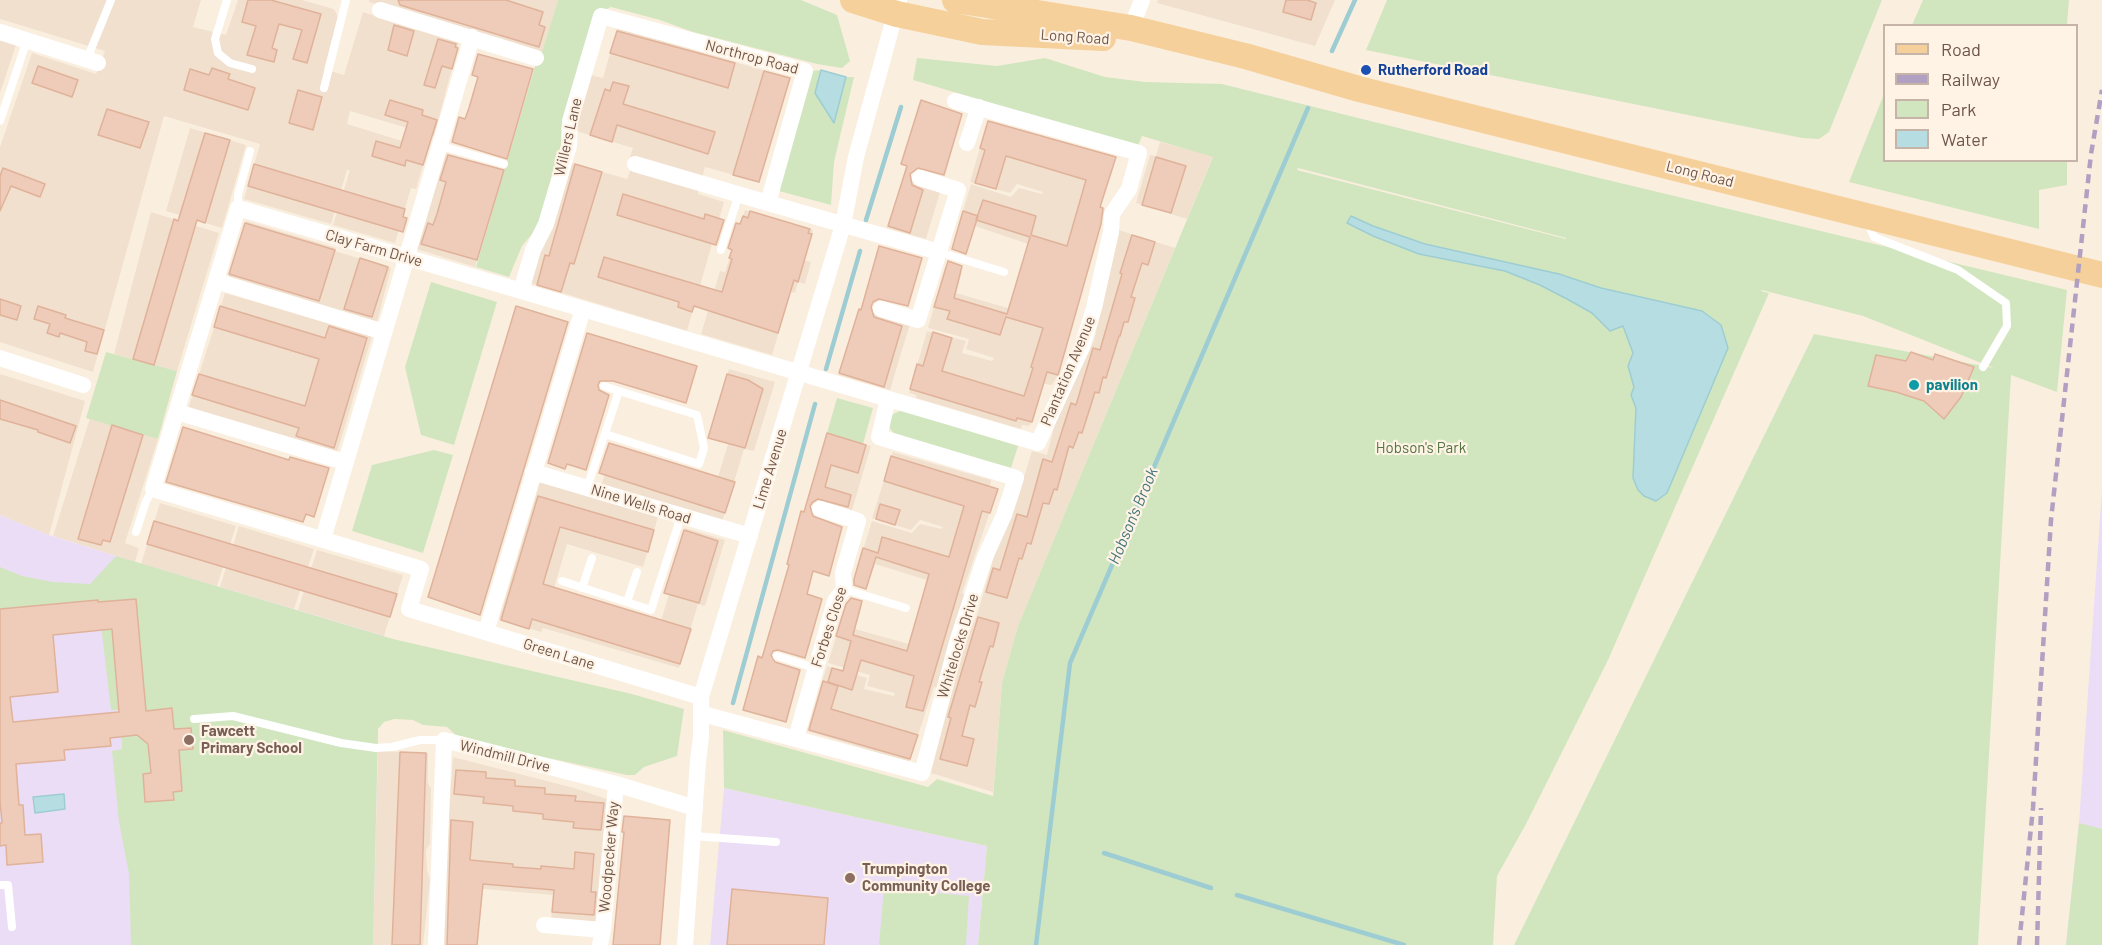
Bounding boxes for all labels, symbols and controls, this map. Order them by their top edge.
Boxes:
legend [1883,24,2078,162]
street label: Long Road [1040,26,1110,48]
street label: Northrop Road [704,36,800,78]
text: Road [1941,38,1981,60]
place label: Rutherford Road [1378,61,1488,79]
marker: Rutherford Road [1359,63,1373,77]
text: Railway [1941,68,2000,90]
street label: Willers Lane [550,96,586,178]
text: Park [1941,98,1976,120]
text: Water [1941,128,1988,150]
street label: Long Road [1664,157,1736,191]
street label: Clay Farm Drive [323,226,425,270]
street label: Plantation Avenue [1037,313,1099,429]
place label: pavilion [1926,376,1978,394]
marker: pavilion [1907,378,1921,392]
street label: Lime Avenue [749,427,791,511]
park label: Hobson's Park [1376,439,1466,457]
water label: Hobson's Brook [1104,465,1162,567]
street label: Nine Wells Road [589,480,693,528]
street label: Forbes Close [808,584,850,670]
street label: Whitelocks Drive [933,591,983,701]
street label: Green Lane [521,635,597,673]
place label: Fawcett Primary School [201,722,302,757]
marker: Fawcett Primary School [182,733,196,747]
street label: Windmill Drive [458,736,552,776]
street label: Woodpecker Way [595,801,623,913]
place label: Trumpington Community College [862,860,990,895]
marker: Trumpington Community College [843,871,857,885]

